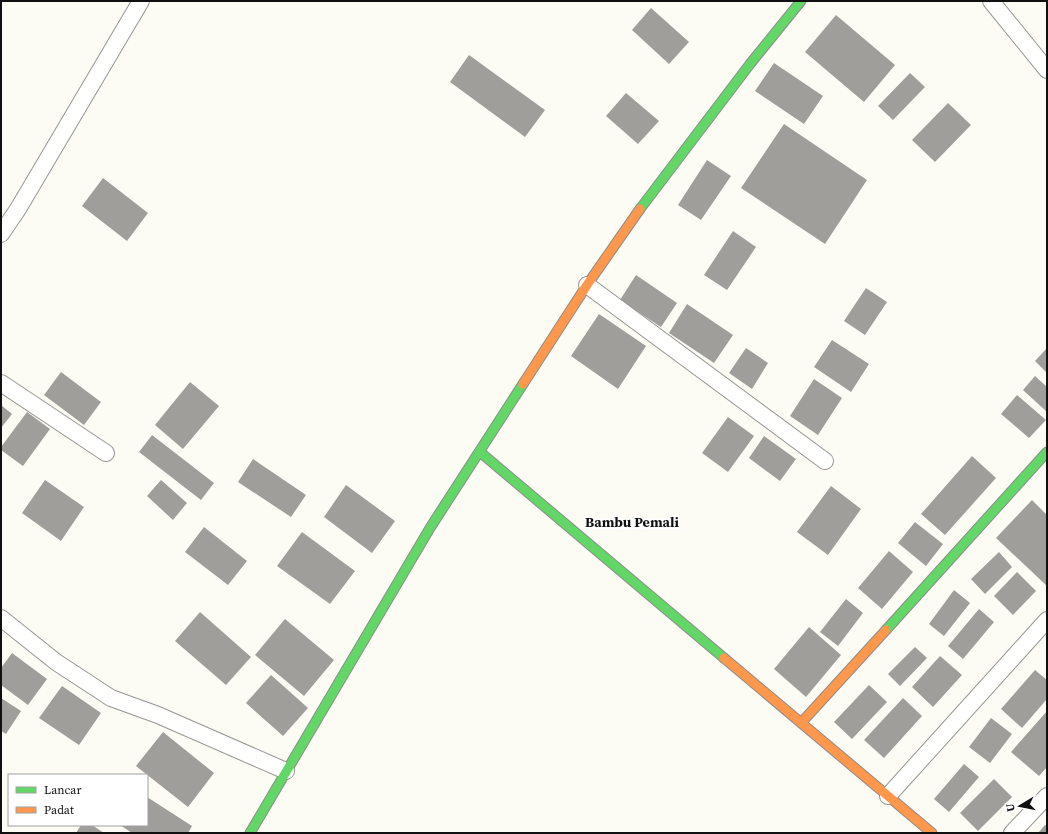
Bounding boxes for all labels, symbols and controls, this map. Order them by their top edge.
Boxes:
district label: Bambu Pemali [585,512,679,532]
legend [8,774,148,826]
text: Lancar [44,782,81,798]
north arrow [1000,786,1040,826]
text: Padat [44,802,74,818]
text: U [1003,802,1019,813]

